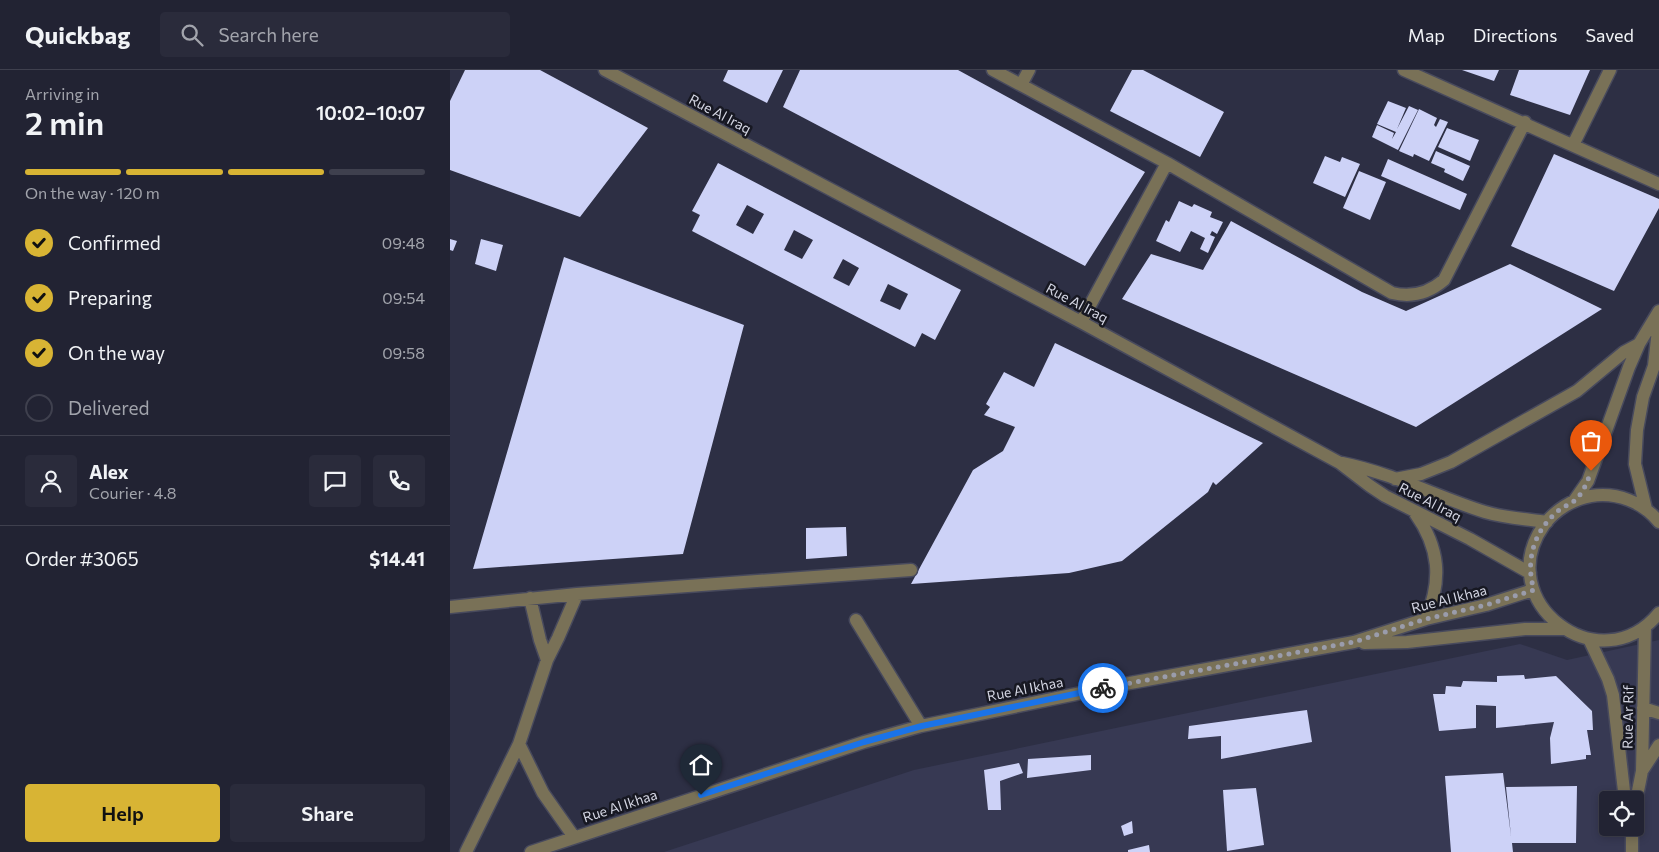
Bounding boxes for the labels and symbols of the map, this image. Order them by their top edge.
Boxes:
street label: Rue Al Iraq [686,90,754,137]
street label: Rue Al Iraq [1043,279,1111,326]
pin [1570,420,1612,471]
street label: Rue Al Iraq [1396,479,1464,525]
street label: Rue Al Ikhaa [1409,581,1488,616]
courier [1078,663,1128,713]
street label: Rue Al Ikhaa [985,673,1064,704]
street label: Rue Ar Rif [1618,685,1637,749]
pin [680,744,722,795]
street label: Rue Al Ikhaa [580,786,659,826]

